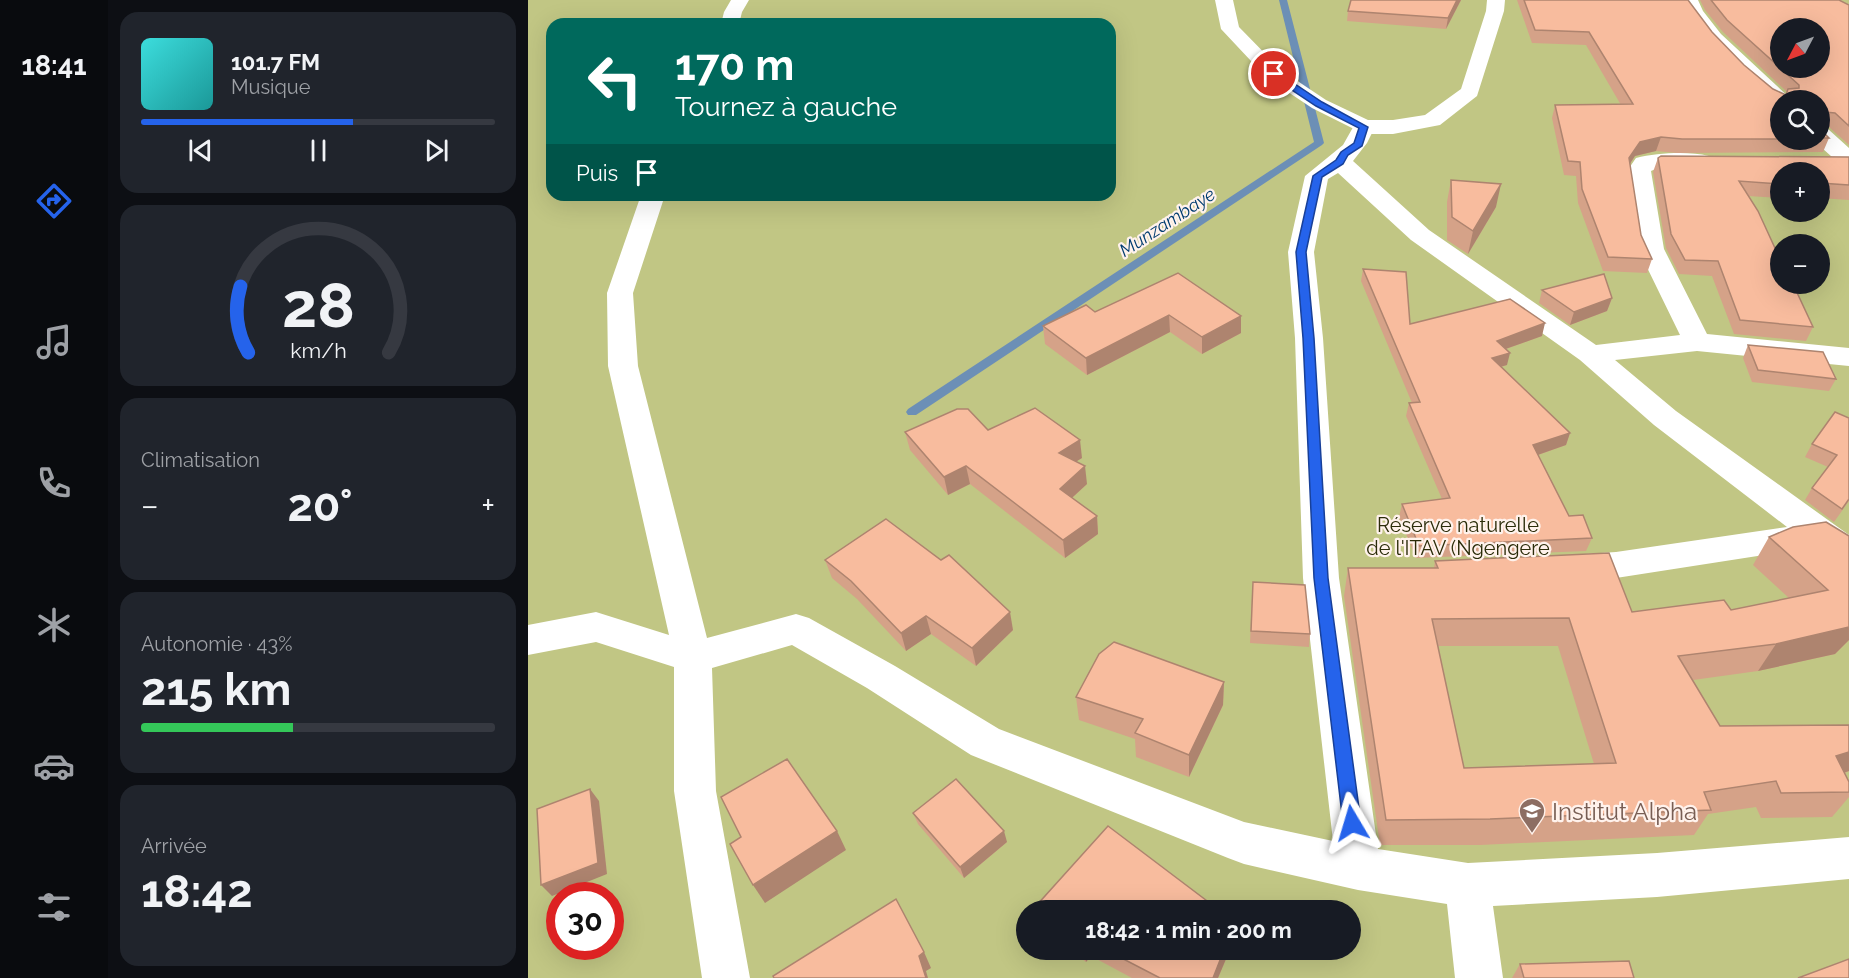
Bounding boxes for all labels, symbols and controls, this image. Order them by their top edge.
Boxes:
north arrow [1770,18,1830,78]
map controls [1770,18,1830,294]
text: 170 m [675,41,794,90]
icon: left [576,42,654,120]
pin [1248,48,1299,99]
text: 101.7 FM [231,49,320,75]
text: 18:41 [21,50,87,81]
icon: arrive [1257,57,1290,90]
text: Musique [231,75,310,99]
button: search [1770,90,1830,150]
text: Tournez à gauche [675,91,897,122]
icon: previous [184,134,217,167]
icon: pause [302,134,335,167]
icon: next [420,134,453,167]
icon: arrive [630,156,663,189]
text: Puis [576,160,618,186]
button: + [1770,162,1830,222]
icon: directions [33,180,75,222]
water label: Munzambaye [1115,183,1219,261]
button: − [1770,234,1830,294]
text: 28 [282,268,354,342]
icon: music [33,321,75,363]
text: km/h [290,338,346,363]
text: Climatisation [141,448,260,472]
icon: phone [33,462,75,504]
text: 20° [287,479,353,532]
text: − [141,486,159,525]
text: + [481,486,495,525]
park label: Réserve naturelle de l'ITAV (Ngengere [1366,513,1550,560]
icon: climate [33,604,75,646]
text: Autonomie · 43% [141,632,293,656]
text: 215 km [141,663,291,716]
icon: car [33,745,75,787]
position arrow [1320,791,1384,855]
school or university icon: Institut Alpha [1517,796,1547,834]
place label: Institut Alpha [1552,797,1697,826]
text: Arrivée [141,834,207,858]
text: 18:42 [141,865,253,918]
speed limit sign: 30 [546,882,624,960]
icon: filters [33,886,75,928]
text: 18:42 · 1 min · 200 m [1085,917,1292,943]

